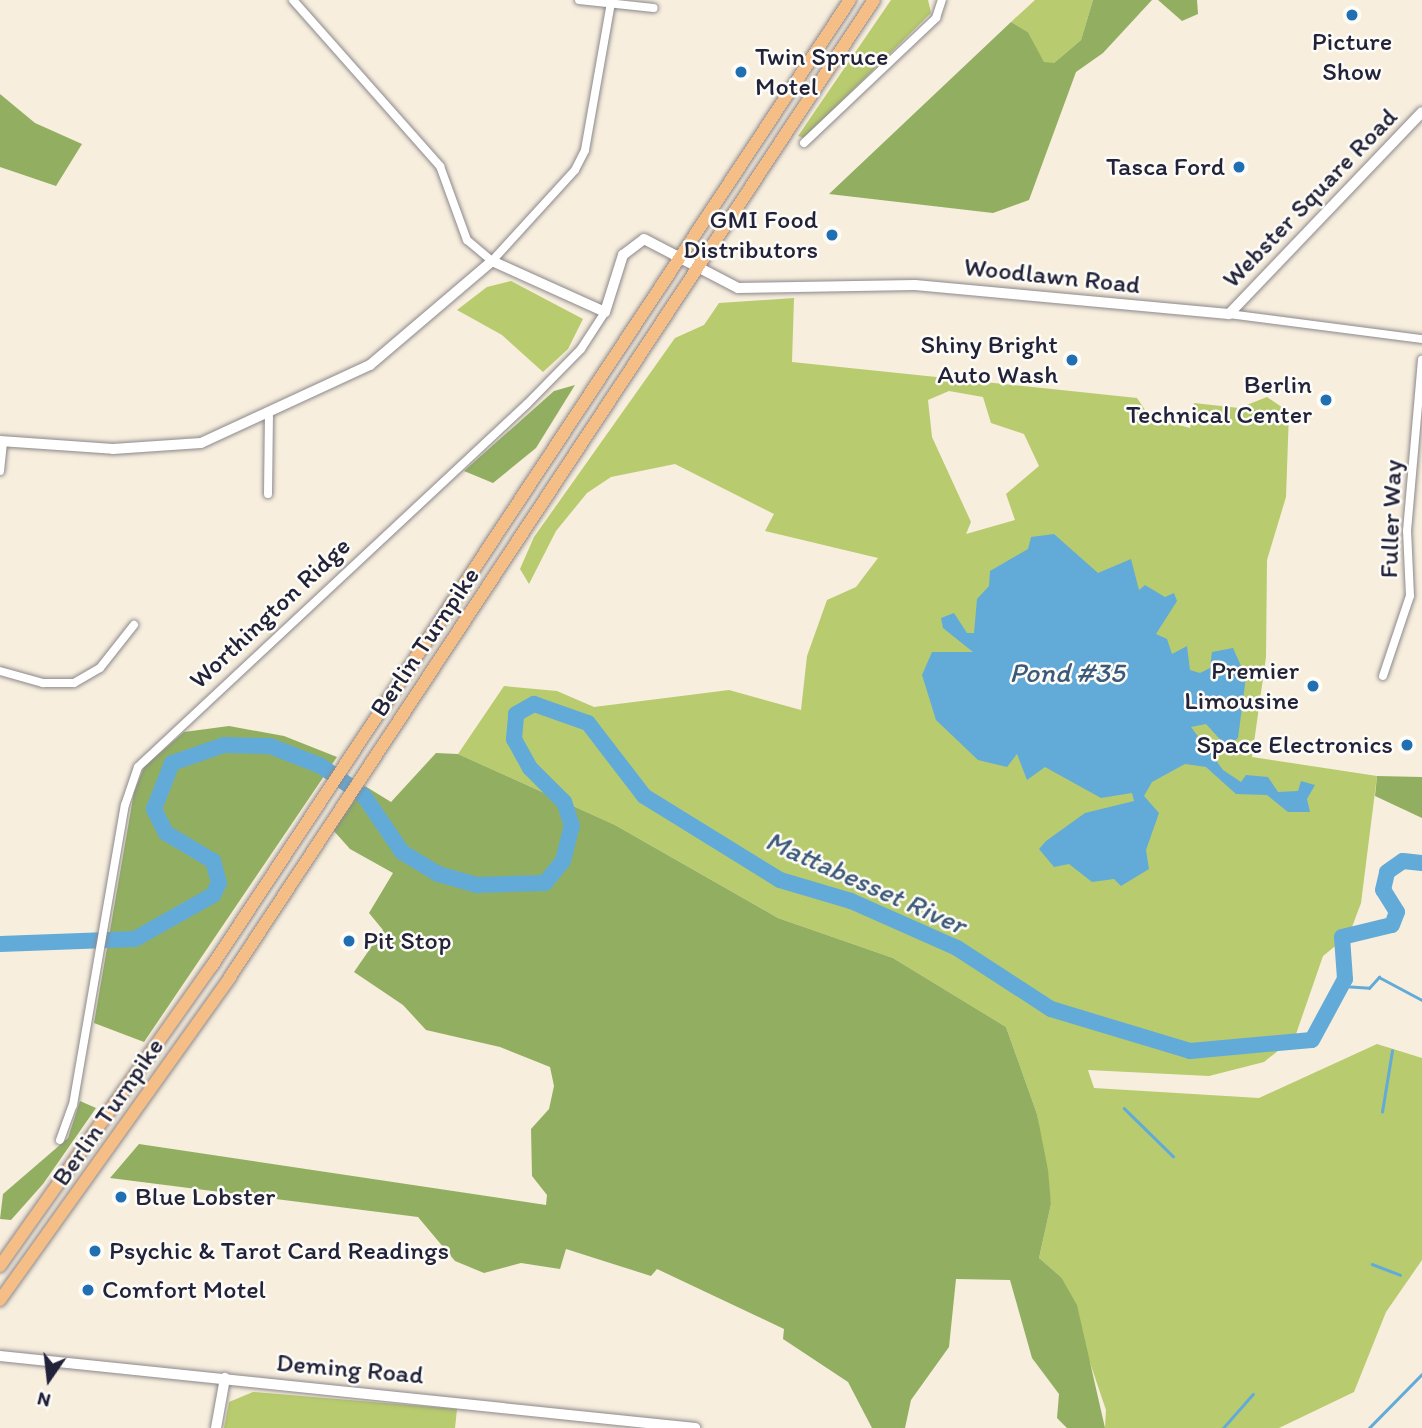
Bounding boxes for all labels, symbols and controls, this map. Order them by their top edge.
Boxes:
marker: Picture Show [1344,7,1360,23]
place label: Picture Show [1312,26,1392,88]
place label: Twin Spruce Motel [755,41,888,102]
marker: Twin Spruce Motel [733,64,749,80]
street label: Webster Square Road [1217,102,1403,294]
place label: Tasca Ford [1107,151,1225,183]
marker: Tasca Ford [1231,159,1247,175]
place label: GMI Food Distributors [683,204,818,266]
marker: GMI Food Distributors [824,227,840,243]
street label: Woodlawn Road [962,251,1142,301]
place label: Shiny Bright Auto Wash [920,329,1058,390]
marker: Shiny Bright Auto Wash [1064,352,1080,368]
place label: Berlin Technical Center [1126,369,1312,430]
marker: Berlin Technical Center [1318,392,1334,408]
street label: Fuller Way [1373,460,1409,578]
street label: Worthington Ridge [183,530,357,696]
street label: Berlin Turnpike [364,562,486,722]
water label: Pond #35 [1010,655,1124,689]
place label: Premier Limousine [1184,655,1299,716]
marker: Premier Limousine [1305,678,1321,694]
place label: Space Electronics [1198,729,1393,761]
marker: Space Electronics [1399,737,1415,753]
water label: Mattabesset River [761,823,971,941]
place label: Pit Stop [363,925,451,957]
marker: Pit Stop [341,933,357,949]
street label: Berlin Turnpike [46,1033,170,1191]
place label: Blue Lobster [135,1181,276,1213]
marker: Blue Lobster [113,1189,129,1205]
place label: Psychic & Tarot Card Readings [109,1235,446,1267]
marker: Psychic & Tarot Card Readings [87,1243,103,1259]
place label: Comfort Motel [102,1274,266,1306]
marker: Comfort Motel [80,1282,96,1298]
north arrow [14,1344,84,1414]
street label: Deming Road [275,1347,425,1391]
text: N [35,1387,53,1413]

